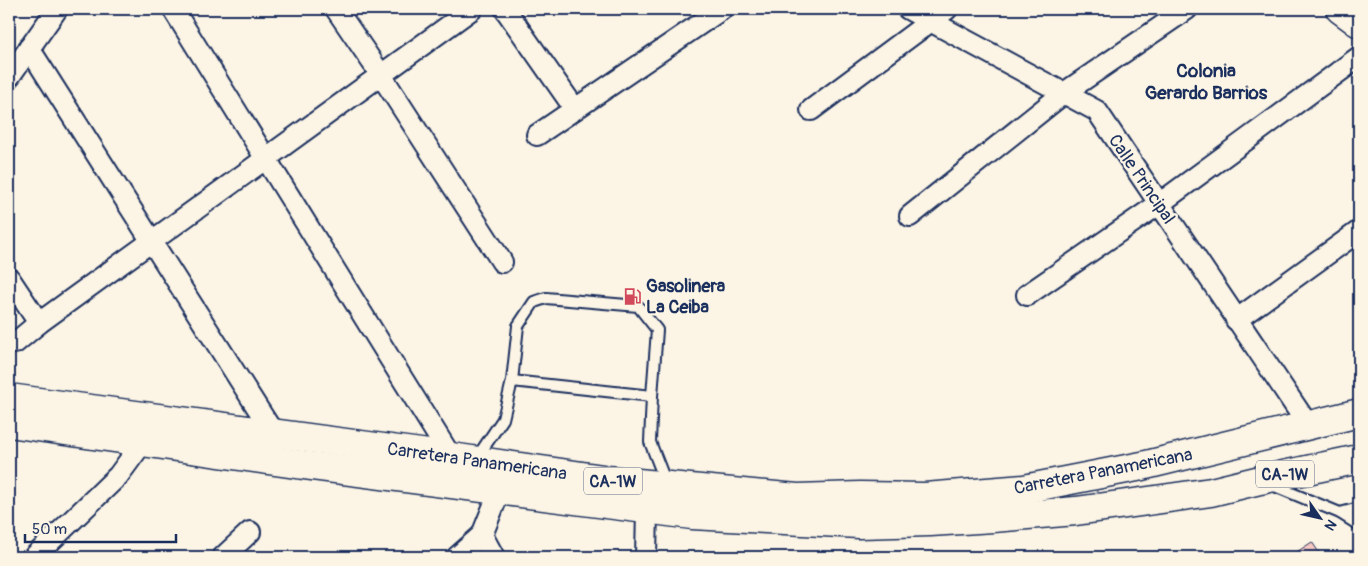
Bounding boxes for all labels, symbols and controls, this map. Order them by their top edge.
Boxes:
district label: Colonia Gerardo Barrios [1145,59,1268,105]
street label: Calle Principal [1103,130,1180,229]
place label: Gasolinera La Ceiba [646,275,726,319]
fuel station icon: Gasolinera La Ceiba [622,286,642,306]
street label: Carretera Panamericana [386,437,568,485]
street label: Carretera Panamericana [1012,443,1194,500]
road number: CA-1W [1256,460,1314,488]
road number: CA-1W [584,468,642,494]
north arrow [1296,494,1346,544]
scale bar [25,511,176,543]
text: N [1321,516,1340,534]
text: 50 m [32,520,67,539]

